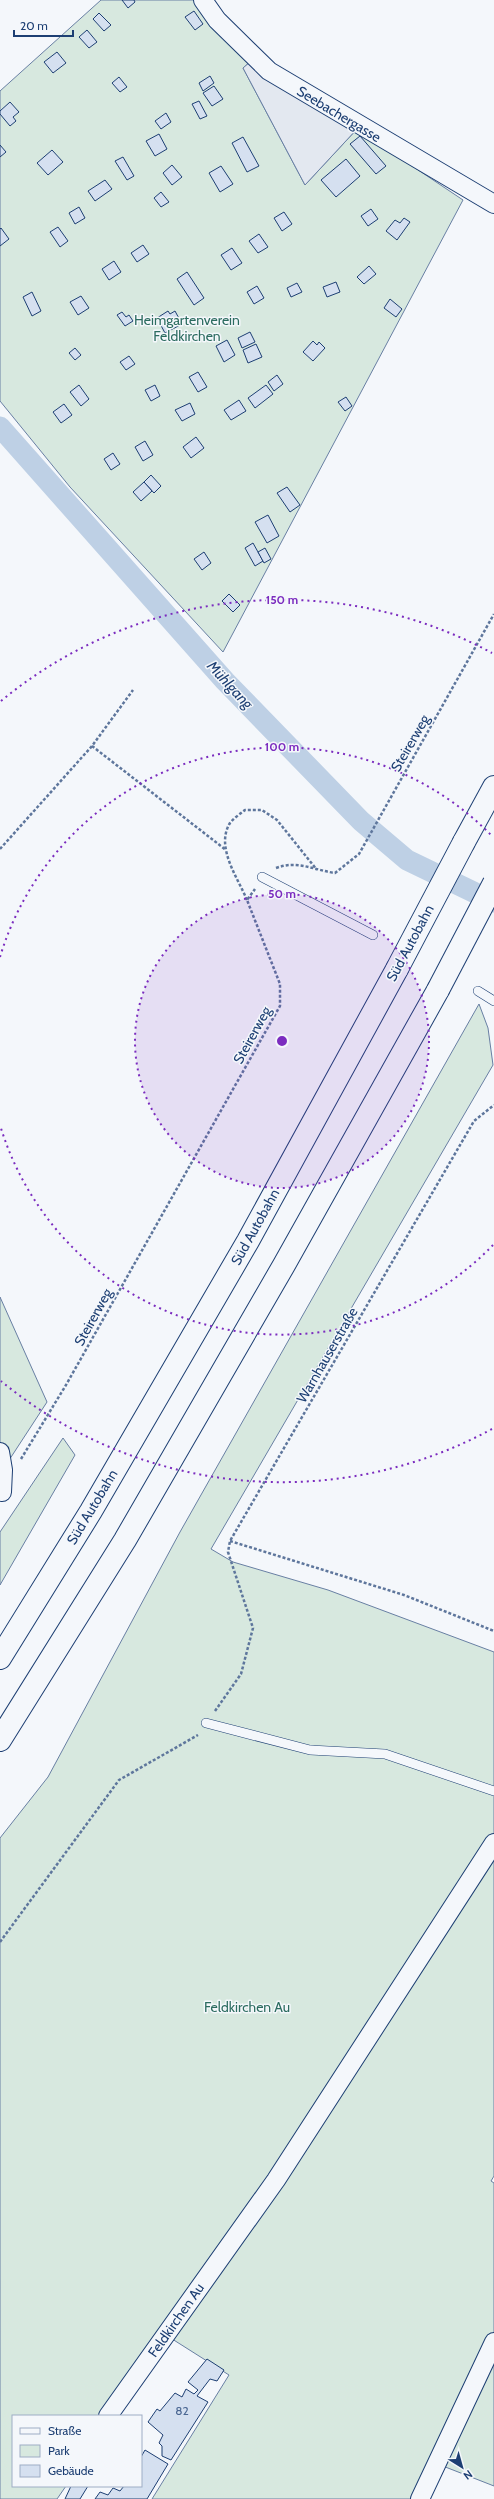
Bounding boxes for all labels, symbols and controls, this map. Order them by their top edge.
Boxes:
scale bar [14,12,73,38]
text: 20 m [20,18,48,33]
street label: Seebachergasse [294,82,384,146]
park label: Heimgartenverein Feldkirchen [134,311,240,345]
text: 150 m [266,592,298,607]
water label: Mühlgang [203,656,258,714]
street label: Steirerweg [386,710,434,775]
text: 100 m [265,739,299,754]
text: 50 m [268,886,296,901]
street label: Süd Autobahn [382,901,438,984]
street label: Steirerweg [229,1002,276,1067]
centre of rings [275,1034,289,1048]
street label: Süd Autobahn [227,1186,283,1268]
street label: Steirerweg [70,1284,117,1349]
street label: Warnhauserstraße [292,1304,362,1406]
street label: Süd Autobahn [63,1466,122,1548]
park label: Feldkirchen Au [204,1998,290,2016]
street label: Feldkirchen Au [144,2280,208,2360]
house number: 82 [175,2403,189,2418]
legend [12,2415,142,2487]
text: Straße [48,2423,81,2438]
text: Park [48,2443,70,2458]
north arrow [442,2447,482,2487]
text: Gebäude [48,2463,94,2478]
text: N [461,2467,475,2483]

